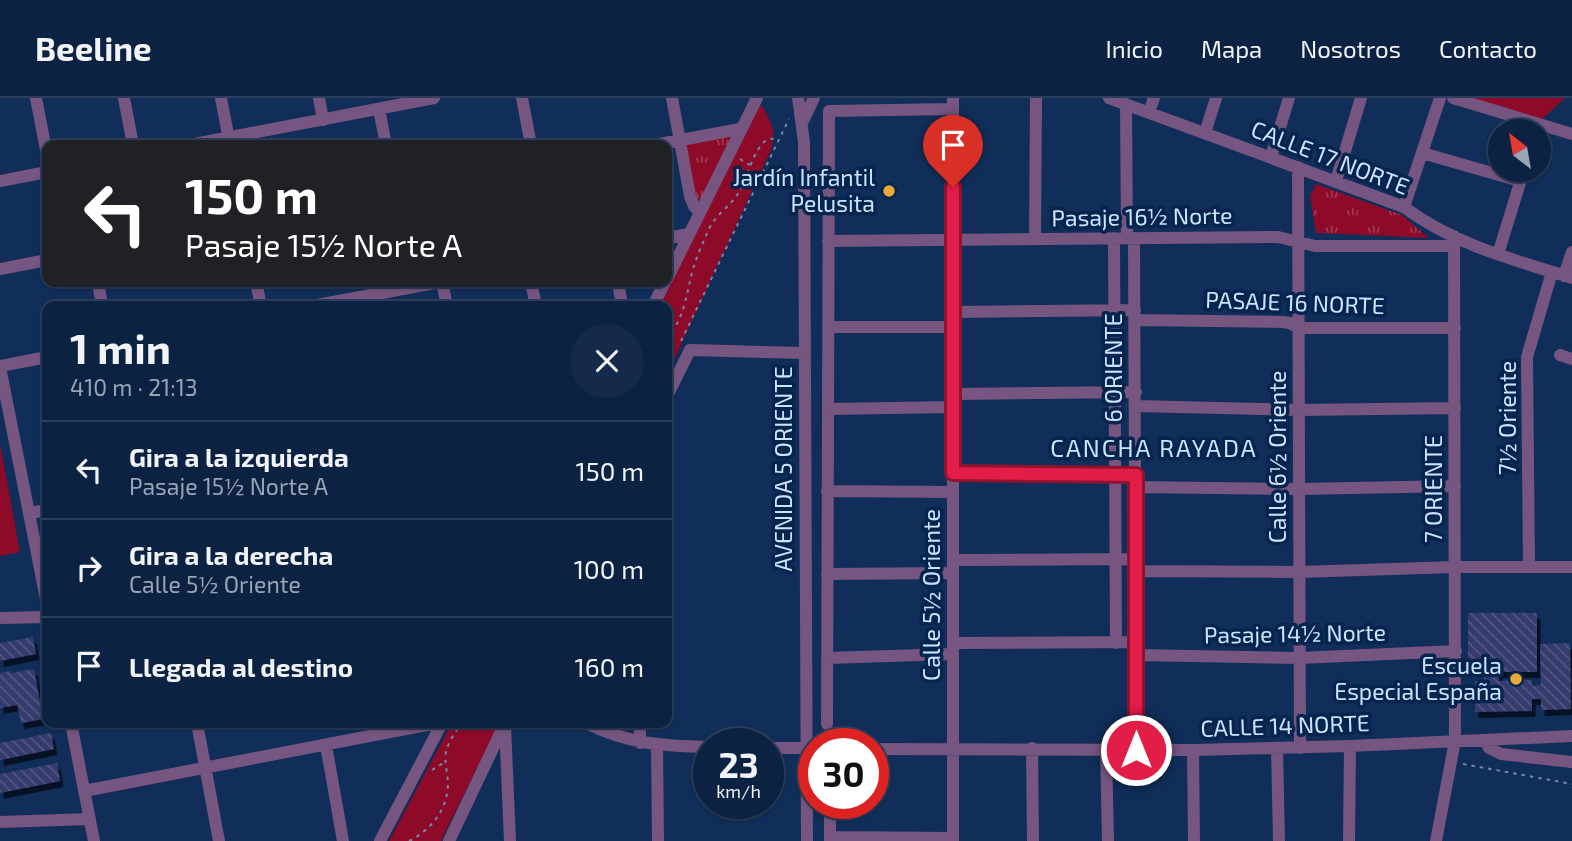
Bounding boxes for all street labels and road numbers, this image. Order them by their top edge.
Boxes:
street label: CALLE 17 NORTE [1247,114,1413,200]
street label: Pasaje 16½ Norte [1051,200,1233,232]
street label: PASAJE 16 NORTE [1205,285,1385,319]
street label: 6 ORIENTE [1099,313,1127,423]
street label: 7½ Oriente [1493,361,1521,475]
street label: AVENIDA 5 ORIENTE [769,366,797,572]
street label: Calle 6½ Oriente [1263,371,1291,543]
street label: 7 ORIENTE [1419,435,1447,543]
street label: Calle 5½ Oriente [917,509,945,681]
street label: Pasaje 14½ Norte [1204,617,1386,649]
street label: CALLE 14 NORTE [1200,708,1370,742]

